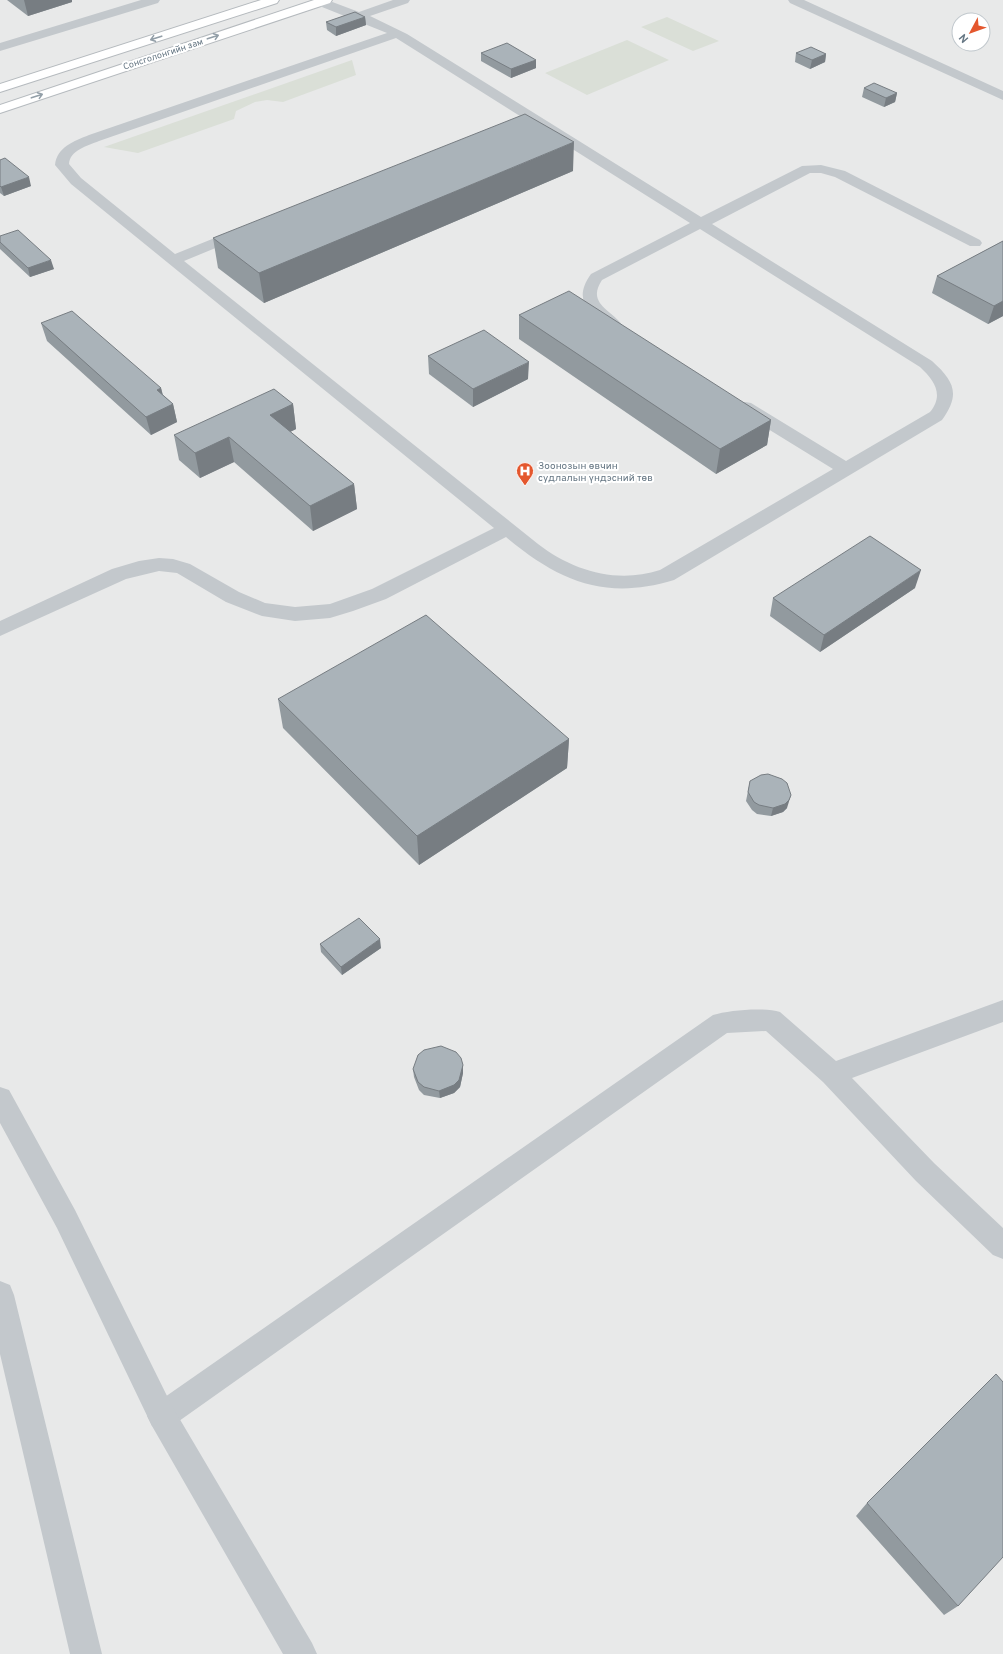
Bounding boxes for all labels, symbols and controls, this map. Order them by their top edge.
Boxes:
north arrow [951,12,991,52]
text: N [956,30,972,45]
one-way arrow [207,33,219,41]
one-way arrow [150,35,163,42]
street label: Сонсголонгийн зам [122,36,205,73]
one-way arrow [31,92,43,100]
place label: Зоонозын өвчин судлалын үндэсний төв [538,460,653,485]
hospital icon: Зоонозын өвчин судлалын үндэсний төв [515,461,535,486]

